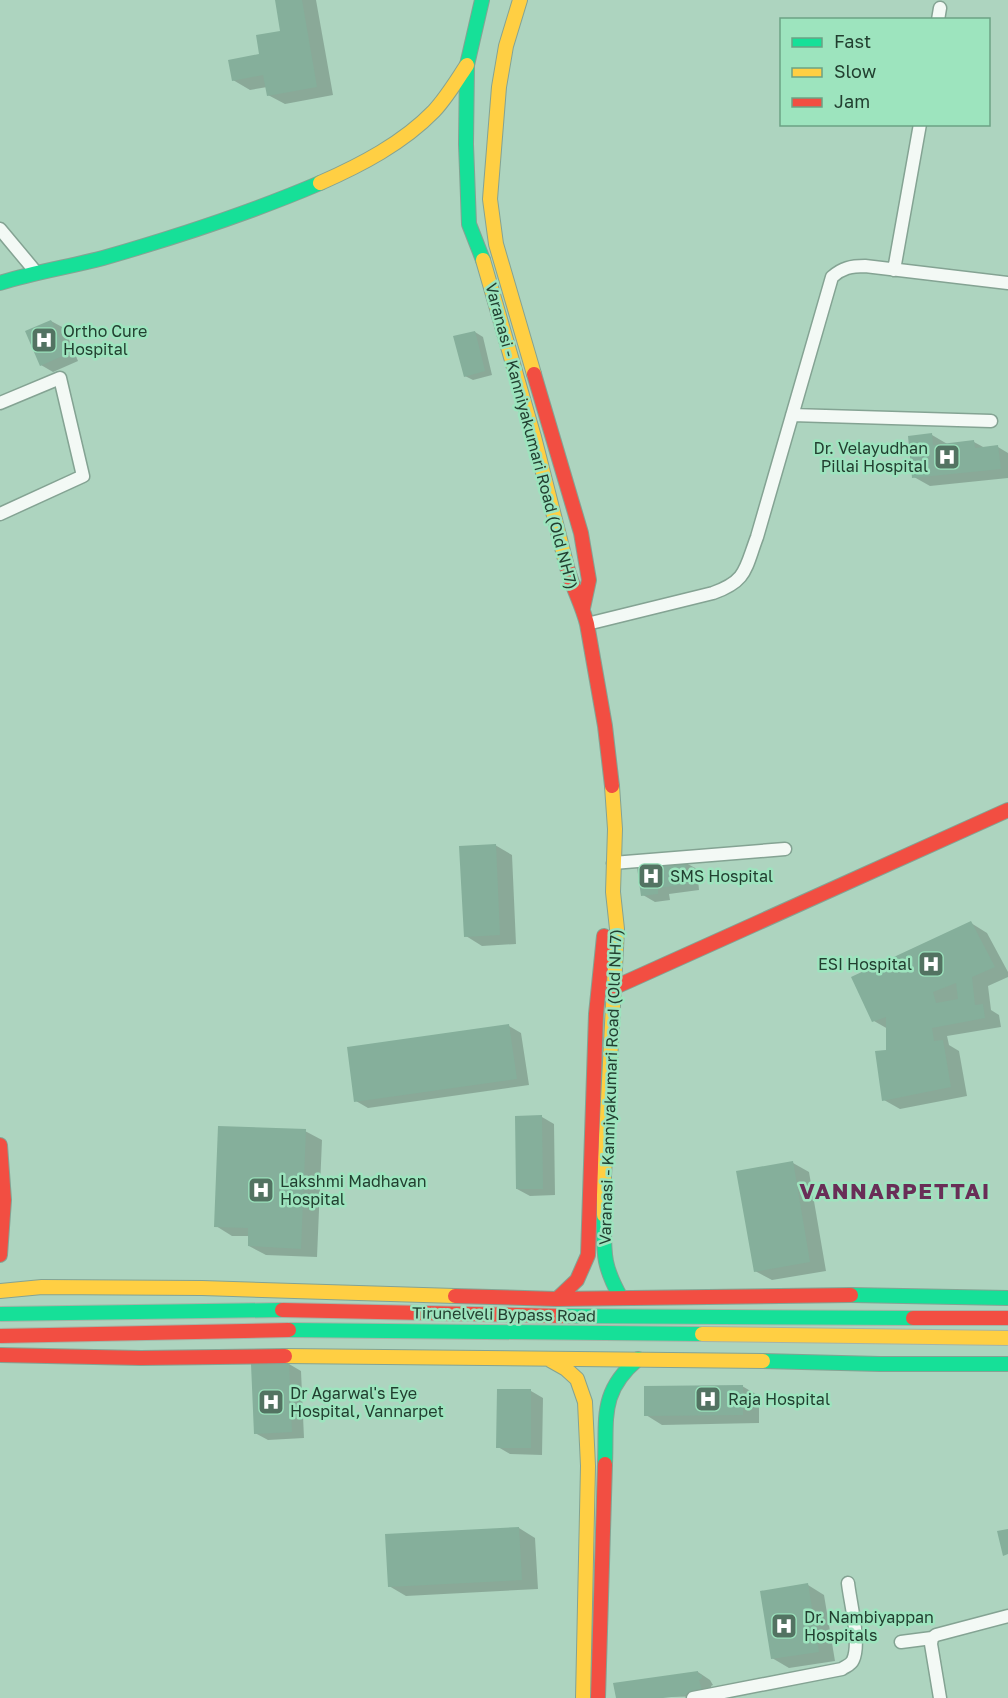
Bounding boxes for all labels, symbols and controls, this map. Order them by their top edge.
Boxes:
legend [780,18,990,126]
text: Fast [834,30,871,52]
text: Slow [834,60,877,82]
text: Jam [834,90,870,112]
street label: Varanasi - Kanniyakumari Road (Old NH7) [481,281,583,591]
place label: Ortho Cure Hospital [63,321,147,359]
hospital icon: Ortho Cure Hospital [29,325,59,355]
place label: Dr. Velayudhan Pillai Hospital [814,438,928,476]
hospital icon: Dr. Velayudhan Pillai Hospital [932,442,962,472]
hospital icon: SMS Hospital [636,861,666,891]
place label: SMS Hospital [670,866,773,886]
street label: Varanasi - Kanniyakumari Road (Old NH7) [594,929,626,1245]
hospital icon: ESI Hospital [916,949,946,979]
place label: ESI Hospital [818,954,912,974]
place label: Lakshmi Madhavan Hospital [280,1171,427,1209]
hospital icon: Lakshmi Madhavan Hospital [246,1175,276,1205]
district label: VANNARPETTAI [799,1177,991,1204]
street label: Tirunelveli Bypass Road [412,1302,596,1326]
place label: Dr Agarwal's Eye Hospital, Vannarpet [290,1383,444,1421]
hospital icon: Raja Hospital [693,1384,723,1414]
hospital icon: Dr Agarwal's Eye Hospital, Vannarpet [256,1387,286,1417]
place label: Raja Hospital [728,1389,830,1409]
place label: Dr. Nambiyappan Hospitals [804,1607,934,1645]
hospital icon: Dr. Nambiyappan Hospitals [769,1611,799,1641]

